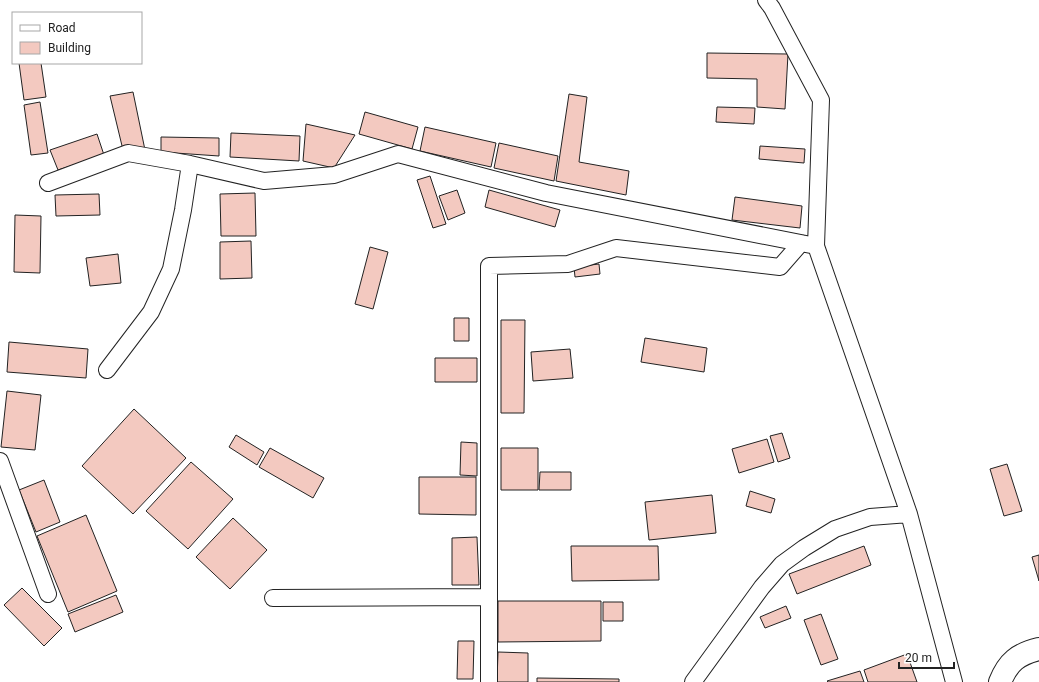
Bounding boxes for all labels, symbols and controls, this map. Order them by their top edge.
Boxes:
legend [12,12,142,64]
text: Road [48,21,76,35]
text: Building [48,41,91,55]
scale bar [899,644,954,670]
text: 20 m [905,651,932,665]

